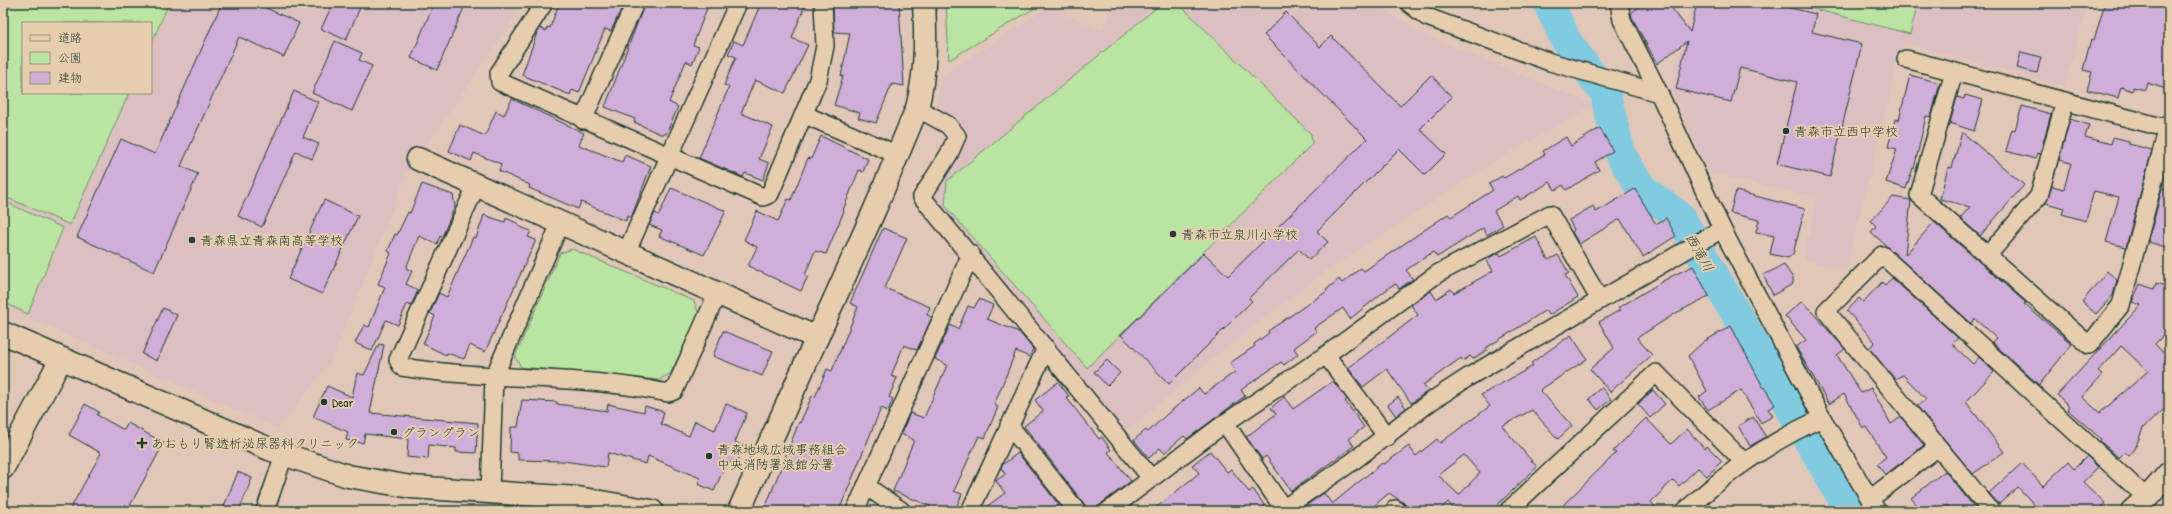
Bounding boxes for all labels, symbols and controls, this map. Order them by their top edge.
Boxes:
legend [22,22,152,94]
text: 道路 [58,29,82,46]
text: 公園 [58,49,82,66]
text: 建物 [58,69,82,86]
place label: 青森市立西中学校 [1794,122,1898,140]
marker: 青森市立西中学校 [1781,126,1791,136]
place label: 青森市立泉川小学校 [1181,225,1298,243]
marker: 青森市立泉川小学校 [1168,229,1178,239]
water label: 西滝川 [1681,229,1719,275]
place label: 青森県立青森南高等学校 [200,231,343,249]
marker: 青森県立青森南高等学校 [187,235,197,245]
place label: Dear [332,393,353,411]
marker: Dear [319,397,329,407]
place label: グラングラン [402,423,480,441]
marker: グラングラン [389,427,399,437]
place label: あおもり腎透析泌尿器科クリニック [151,434,359,452]
marker: あおもり腎透析泌尿器科クリニック [136,437,148,449]
place label: 青森地域広域事務組合 中央消防署浪館分署 [717,440,847,473]
marker: 青森地域広域事務組合 中央消防署浪館分署 [704,451,714,461]

